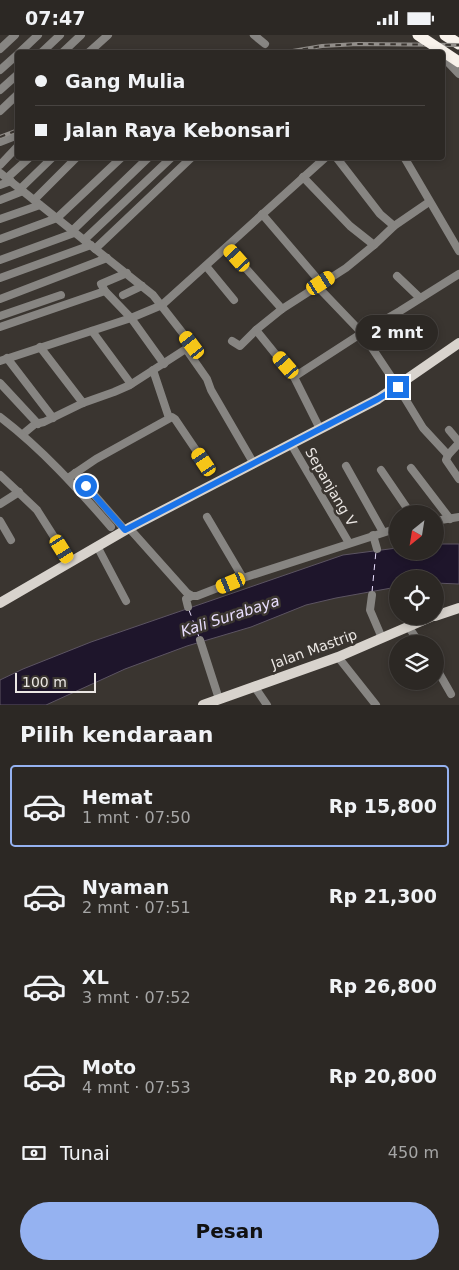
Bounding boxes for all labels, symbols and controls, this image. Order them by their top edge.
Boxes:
text: 07:47 [25,7,85,29]
text: Gang Mulia [65,70,185,92]
text: Jalan Raya Kebonsari [65,119,291,141]
car [221,242,252,274]
car [304,269,337,297]
callout: 2 mnt [357,315,439,349]
text: 2 mnt [371,323,423,342]
car [176,329,207,361]
car [270,349,301,381]
route end [387,376,409,398]
car [189,445,218,479]
street label: Sepanjang V [302,445,360,530]
route start [75,475,97,497]
north arrow [389,505,444,560]
map controls [389,505,444,690]
car [47,532,76,566]
car [214,570,247,596]
button: locate [389,570,444,625]
water label: Kali Surabaya [178,592,282,640]
street label: Jalan Mastrip [268,626,359,672]
button: layers [389,635,444,690]
scale bar [15,670,96,693]
text: 100 m [22,674,67,690]
text: Pilih kendaraan [20,722,214,747]
icon: car [22,784,67,829]
text: Hemat [82,786,153,808]
text: Rp 15,800 [329,795,437,817]
text: 1 mnt · 07:50 [82,808,191,827]
icon: car [22,874,67,919]
text: Nyaman [82,876,169,898]
text: Rp 21,300 [329,885,437,907]
text: 2 mnt · 07:51 [82,898,191,917]
icon: car [22,964,67,1009]
text: XL [82,966,109,988]
text: Rp 26,800 [329,975,437,997]
text: 3 mnt · 07:52 [82,988,191,1007]
icon: car [22,1054,67,1099]
text: Moto [82,1056,136,1078]
text: Rp 20,800 [329,1065,437,1087]
text: 4 mnt · 07:53 [82,1078,191,1097]
icon: cash [20,1139,48,1167]
text: Tunai [60,1142,110,1164]
text: 450 m [388,1143,439,1162]
button: Pesan [20,1202,439,1260]

